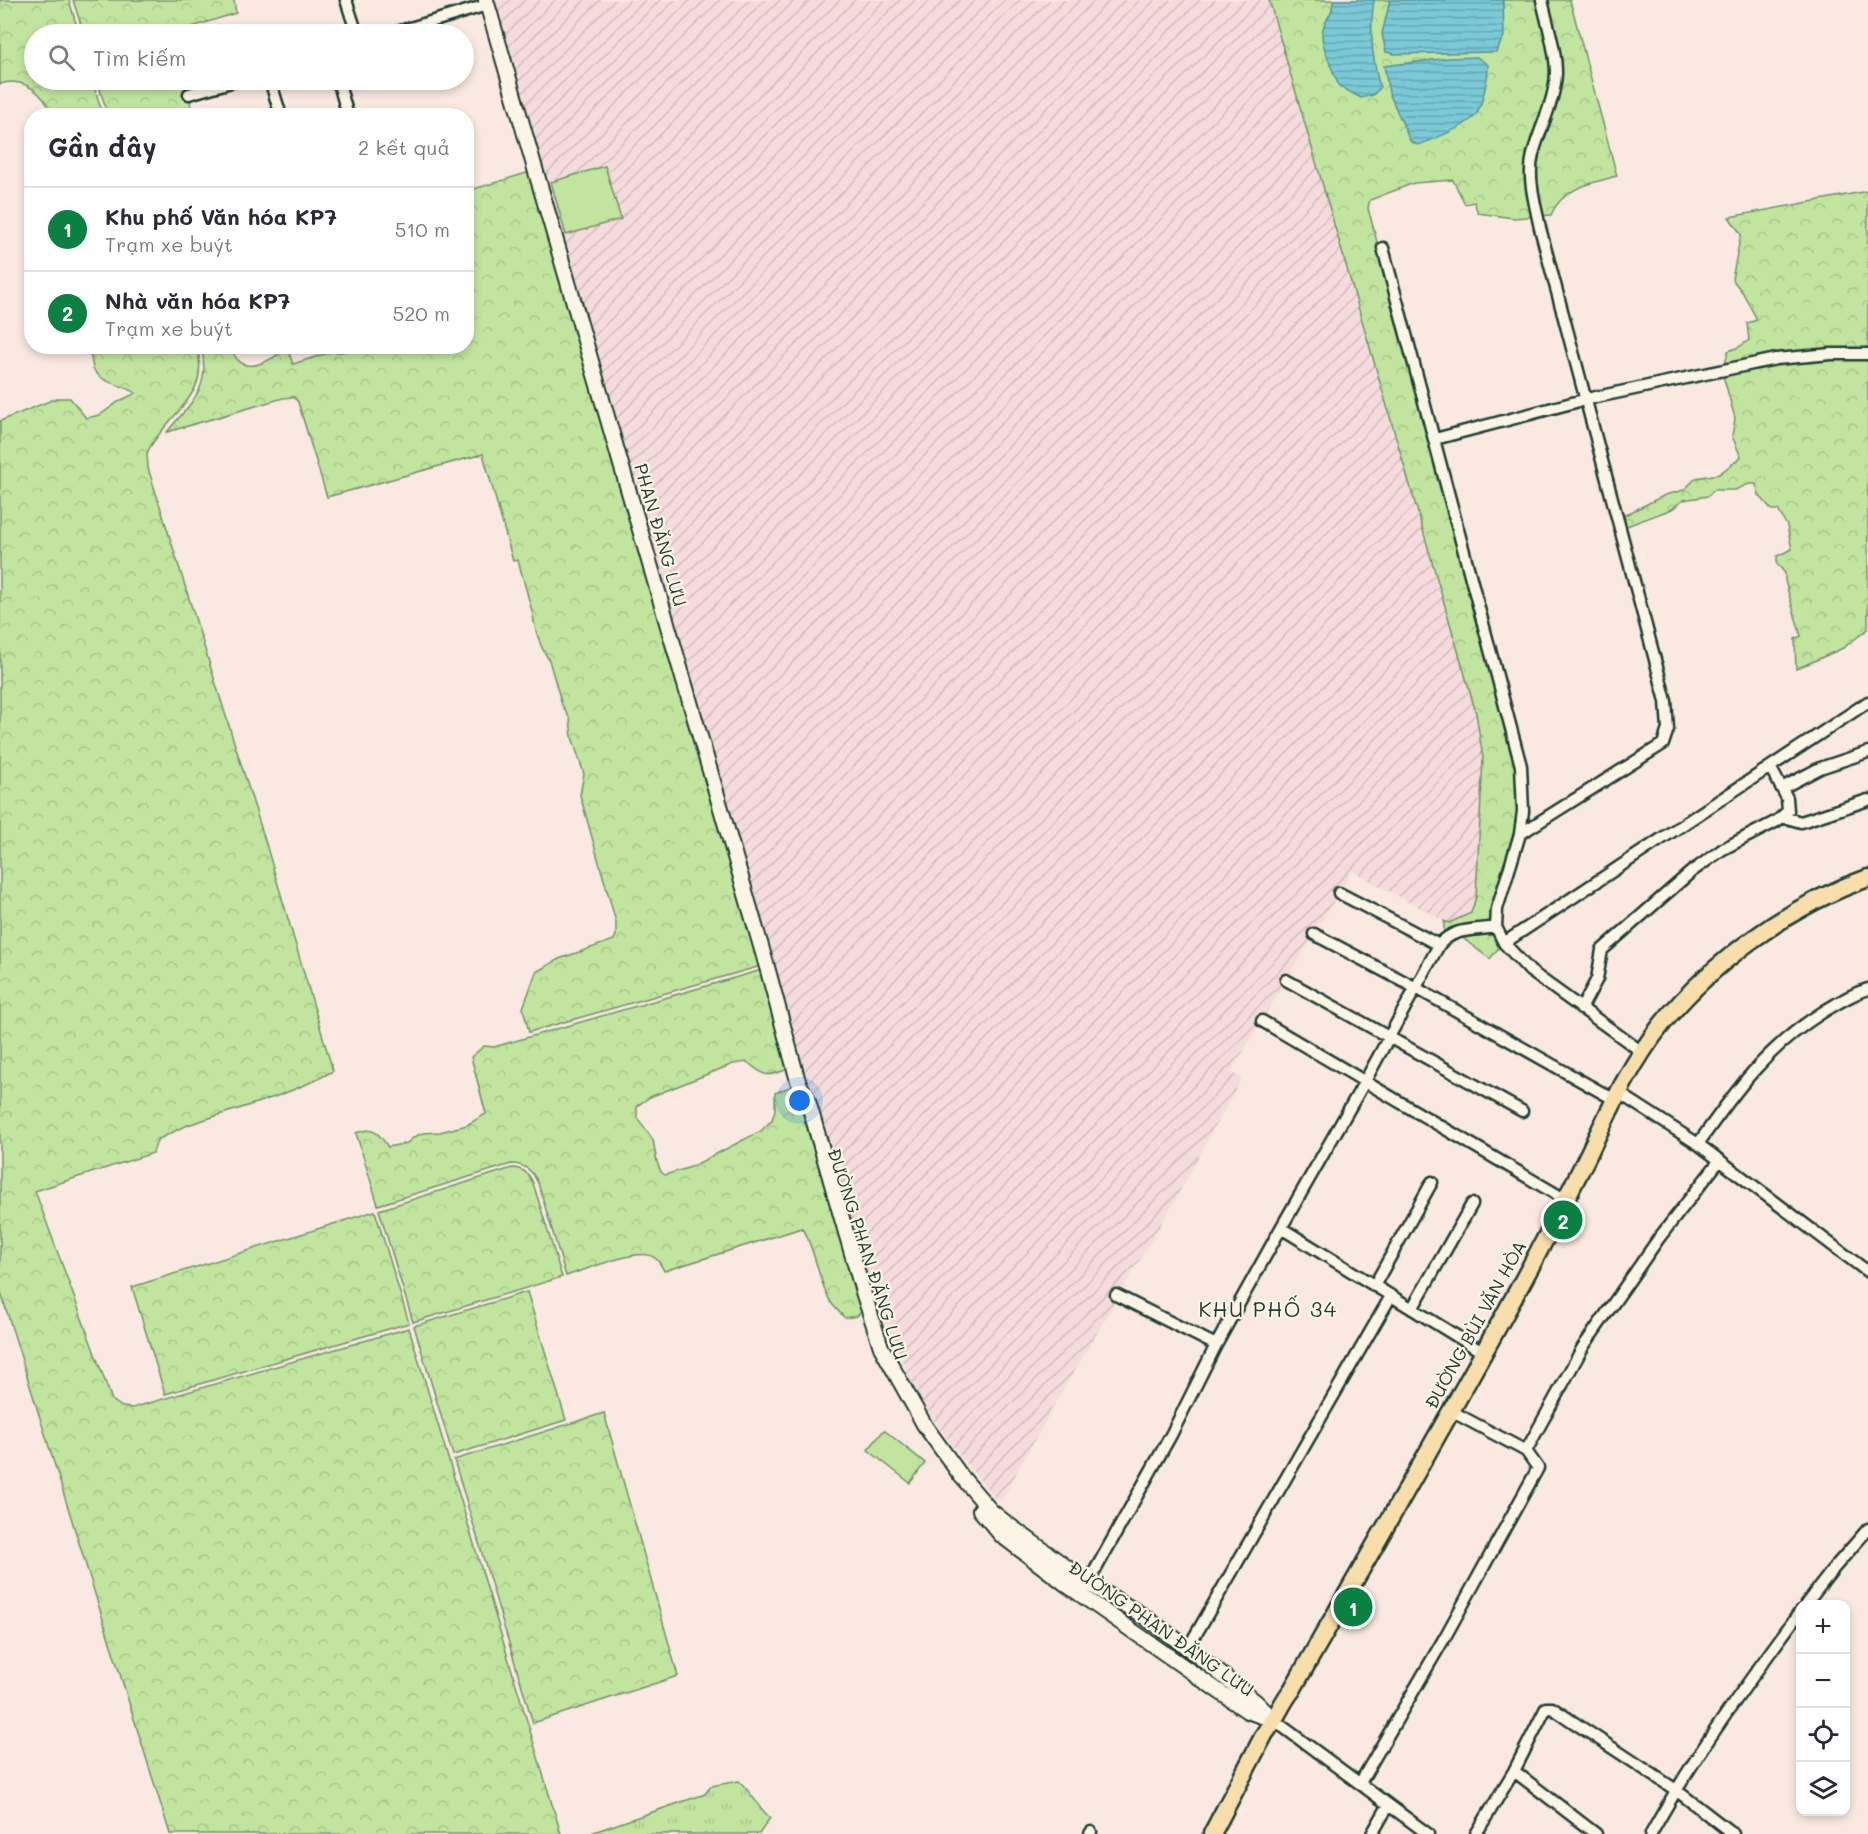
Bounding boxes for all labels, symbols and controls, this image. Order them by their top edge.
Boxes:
search box [24,24,474,90]
icon: search [45,41,78,74]
text: Tìm kiếm [93,43,186,72]
text: Gần đây [48,130,157,164]
text: 2 kết quả [358,134,450,160]
text: Khu phố Văn hóa KP7 [105,202,337,231]
text: 1 [63,216,72,242]
text: 510 m [395,216,450,242]
text: Trạm xe buýt [105,231,233,257]
text: Nhà văn hóa KP7 [105,286,290,315]
text: 2 [62,300,73,326]
text: 520 m [393,300,450,326]
text: Trạm xe buýt [105,315,233,341]
street label: PHAN ĐĂNG LƯU [629,460,693,609]
your location [785,1086,814,1115]
street label: ĐƯỜNG PHAN ĐĂNG LƯU [822,1145,913,1362]
pin: 2 [1544,1198,1582,1242]
street label: ĐƯỜNG BÙI VĂN HÒA [1419,1236,1531,1413]
district label: KHU PHỐ 34 [1198,1295,1338,1322]
street label: ĐƯỜNG PHAN ĐĂNG LƯU [1064,1555,1259,1701]
pin: 1 [1334,1584,1372,1630]
map controls [1796,1600,1850,1816]
button: + [1796,1600,1850,1654]
button: − [1796,1654,1850,1708]
button: locate [1796,1708,1850,1762]
button: layers [1796,1762,1850,1816]

